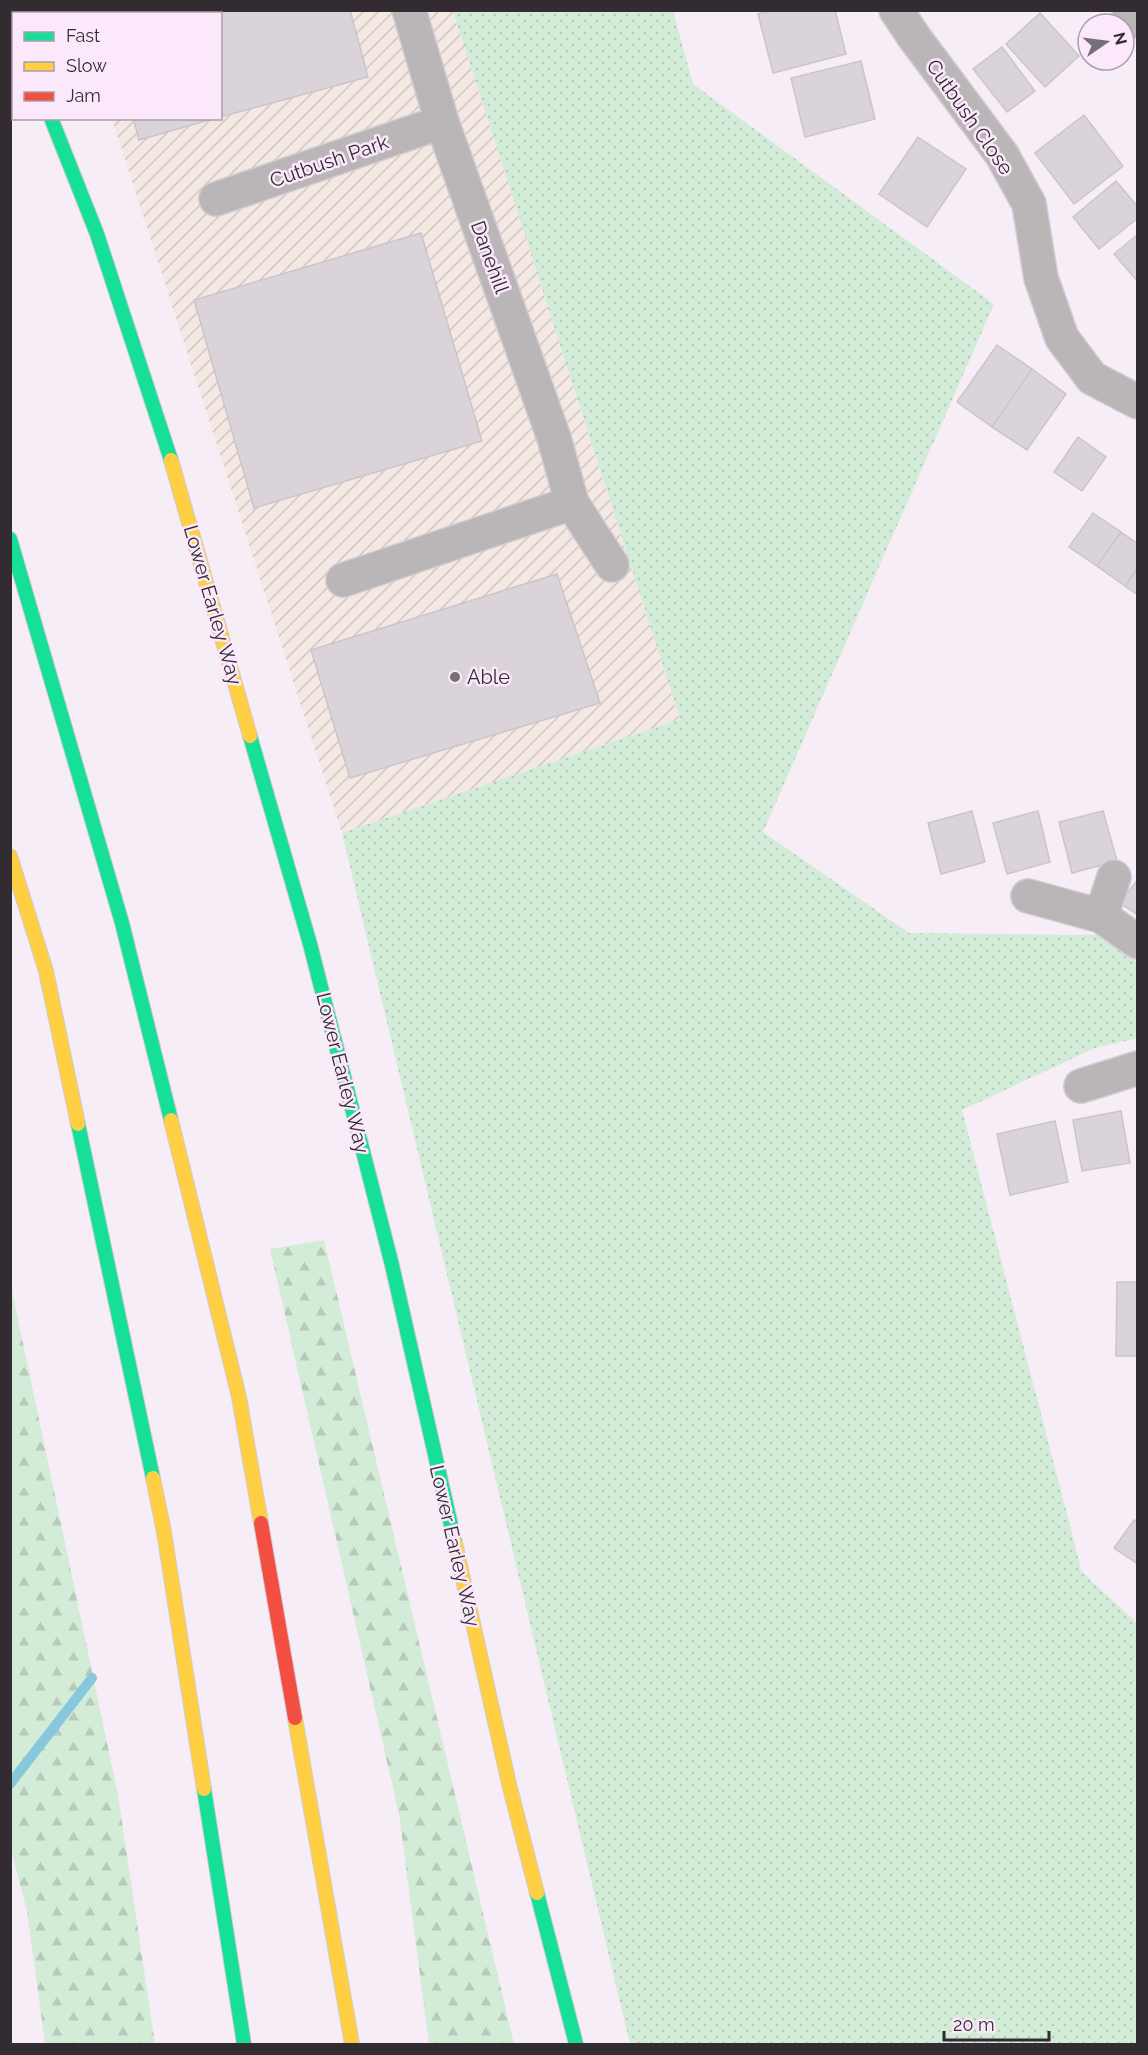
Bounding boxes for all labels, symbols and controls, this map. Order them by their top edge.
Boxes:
legend [12,12,222,120]
north arrow [1076,12,1136,72]
text: Fast [66,25,100,46]
text: N [1109,30,1131,47]
text: Slow [66,55,107,76]
street label: Cutbush Close [921,55,1019,180]
text: Jam [66,85,101,106]
street label: Cutbush Park [267,129,392,192]
street label: Danehill [466,217,514,297]
street label: Lower Earley Way [179,522,247,688]
place label: Able [467,665,510,689]
marker: Able [448,670,462,684]
street label: Lower Earley Way [311,990,375,1156]
street label: Lower Earley Way [425,1463,485,1629]
scale bar [944,2004,1049,2042]
text: 20 m [953,2014,995,2035]

